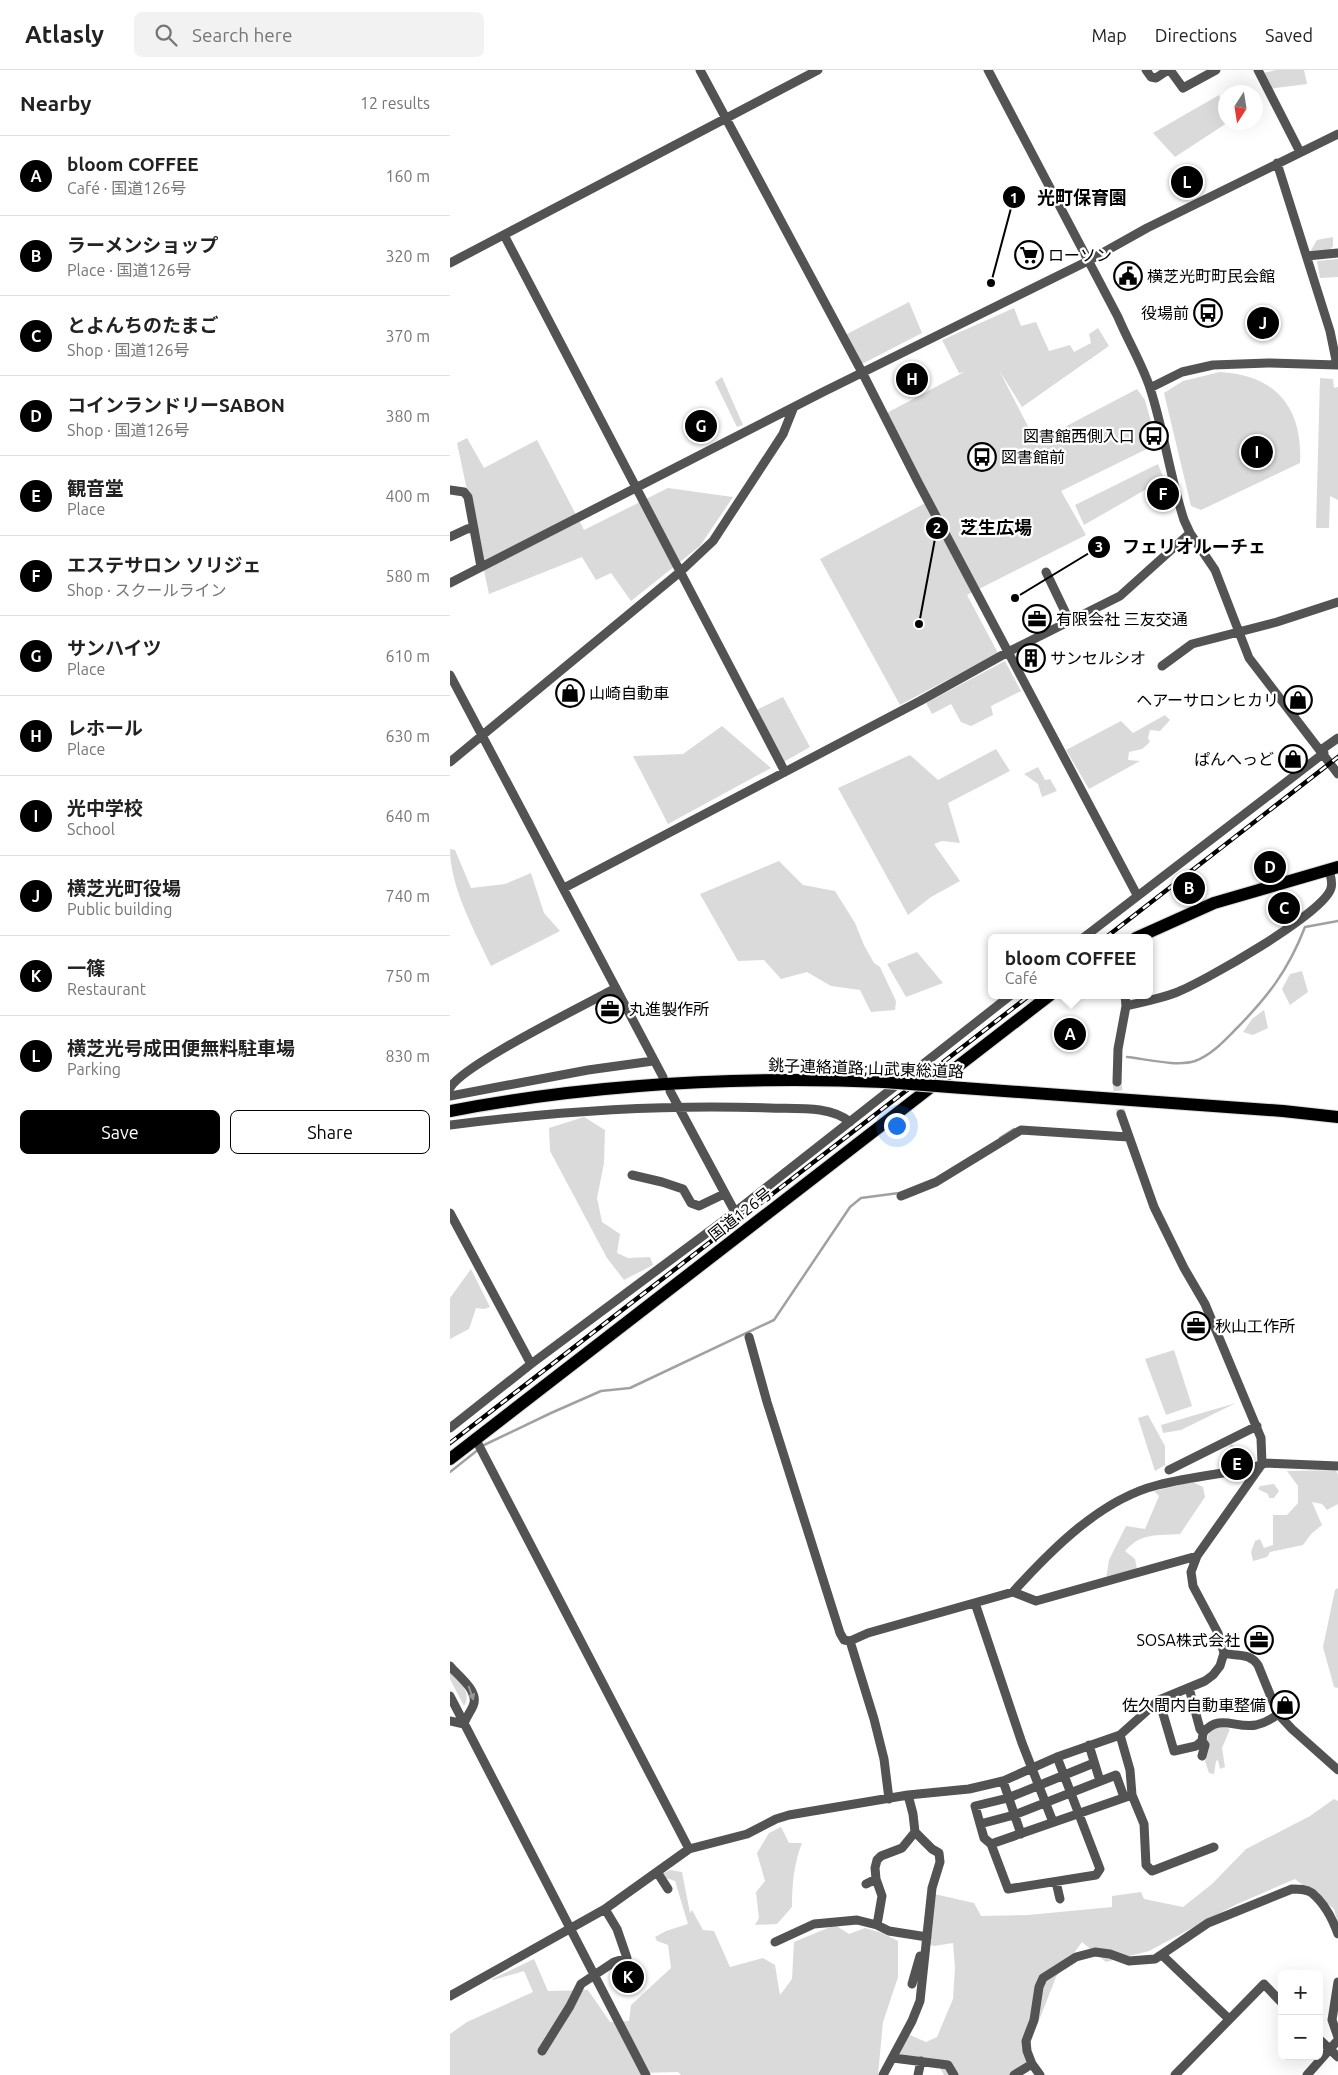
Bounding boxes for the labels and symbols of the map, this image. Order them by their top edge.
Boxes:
north arrow [1218,85,1263,130]
pin: L [1171,163,1203,201]
callout: 光町保育園 [1002,181,1137,214]
text: 光町保育園 [1037,187,1127,207]
text: 1 [1010,189,1018,206]
supermarket icon: ローソン [1014,240,1044,270]
place label: ローソン [1048,246,1112,264]
public building icon: 横芝光町町民会館 [1113,261,1143,291]
place label: 横芝光町町民会館 [1147,267,1275,285]
bus stop icon: 役場前 [1193,298,1223,328]
place label: 役場前 [1141,304,1189,322]
pin: J [1247,304,1279,342]
pin: H [896,360,928,398]
pin: G [685,407,717,445]
bus stop icon: 図書館西側入口 [1139,421,1169,451]
place label: 図書館西側入口 [1023,427,1135,445]
pin: I [1241,433,1273,471]
bus stop icon: 図書館前 [967,442,997,472]
place label: 図書館前 [1001,448,1065,466]
pin: F [1147,475,1179,513]
callout: 芝生広場 [925,511,1042,544]
text: 芝生広場 [960,517,1032,537]
text: 2 [933,519,941,536]
callout: フェリオルーチェ [1087,530,1276,563]
text: フェリオルーチェ [1122,536,1266,556]
text: 3 [1095,538,1103,555]
office icon: 有限会社 三友交通 [1022,604,1052,634]
place label: 有限会社 三友交通 [1056,610,1188,628]
building icon: サンセルシオ [1016,643,1046,673]
place label: サンセルシオ [1050,649,1146,667]
shop icon: 山崎自動車 [555,678,585,708]
place label: 山崎自動車 [589,684,669,702]
shop icon: ヘアーサロンヒカリ [1283,685,1313,715]
place label: ヘアーサロンヒカリ [1136,691,1279,709]
shop icon: ぱんへっど [1278,744,1308,774]
place label: ぱんへっど [1194,750,1274,768]
pin: D [1254,848,1286,886]
pin: B [1173,869,1205,907]
pin: C [1268,889,1300,927]
office icon: 丸進製作所 [595,994,625,1024]
place label: 丸進製作所 [629,1000,709,1018]
pin: A [1054,1015,1086,1053]
street label: 銚子連絡道路;山武東総道路 [768,1056,964,1080]
your location [884,1113,910,1139]
street label: 国道126号 [705,1184,775,1244]
office icon: 秋山工作所 [1181,1311,1211,1341]
place label: 秋山工作所 [1215,1317,1295,1335]
pin: E [1221,1445,1253,1483]
office icon: SOSA株式会社 [1244,1625,1274,1655]
place label: SOSA株式会社 [1136,1631,1240,1649]
one-way arrow [467,1686,475,1701]
shop icon: 佐久間内自動車整備 [1270,1690,1300,1720]
place label: 佐久間内自動車整備 [1122,1696,1266,1714]
pin: K [612,1958,644,1996]

